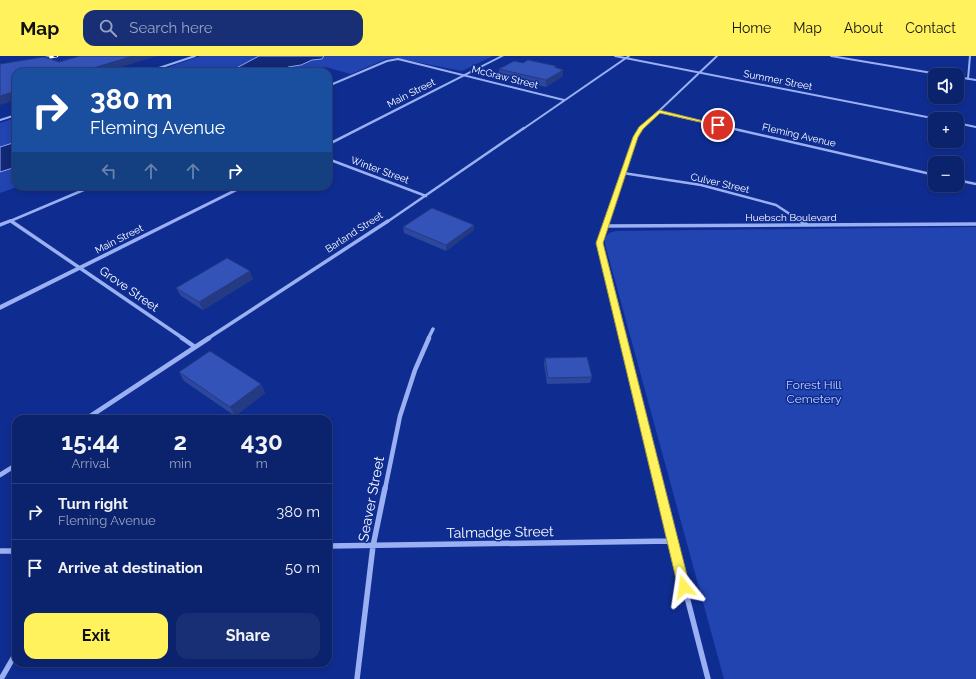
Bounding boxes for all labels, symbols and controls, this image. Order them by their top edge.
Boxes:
search box [83,10,363,46]
text: Map [20,17,59,39]
icon: search [97,17,119,39]
text: Search here [129,19,213,37]
text: Home [732,20,771,36]
text: Map [793,20,822,36]
text: About [844,20,883,36]
text: Contact [905,20,956,36]
street label: McGraw Street [471,63,540,91]
street label: Summer Street [743,68,814,92]
map controls [928,68,964,192]
button: sound [928,68,964,104]
street label: Main Street [385,76,437,110]
text: 380 m [90,83,173,116]
icon: right [24,84,76,136]
pin [701,108,735,142]
button: + [928,112,964,148]
icon: arrive [707,114,729,136]
text: Fleming Avenue [90,117,225,138]
street label: Fleming Avenue [761,121,837,149]
street label: Winter Street [349,154,411,186]
button: − [928,156,964,192]
icon: left [98,160,120,182]
icon: ahead [140,160,162,182]
icon: ahead [182,160,204,182]
icon: right [224,160,246,182]
street label: Culver Street [690,171,751,195]
street label: Barland Street [323,209,385,255]
street label: Huebsch Boulevard [745,212,837,223]
street label: Main Street [93,222,145,256]
street label: Grove Street [97,263,161,315]
park label: Forest Hill Cemetery [786,378,843,406]
text: 15:44 [61,427,120,456]
text: 2 [174,427,187,456]
text: 430 [241,427,283,456]
street label: Seaver Street [355,455,387,543]
text: Arrival [71,456,110,471]
text: min [169,456,192,471]
text: m [256,456,268,471]
text: Turn right [58,495,128,513]
icon: right [24,501,46,523]
text: 380 m [276,503,320,521]
text: Fleming Avenue [58,513,156,528]
street label: Talmadge Street [446,523,554,541]
icon: arrive [24,557,46,579]
text: Arrive at destination [58,559,203,577]
text: 50 m [285,559,320,577]
position arrow [663,566,705,608]
button: Exit [24,613,168,659]
button: Share [176,613,320,659]

